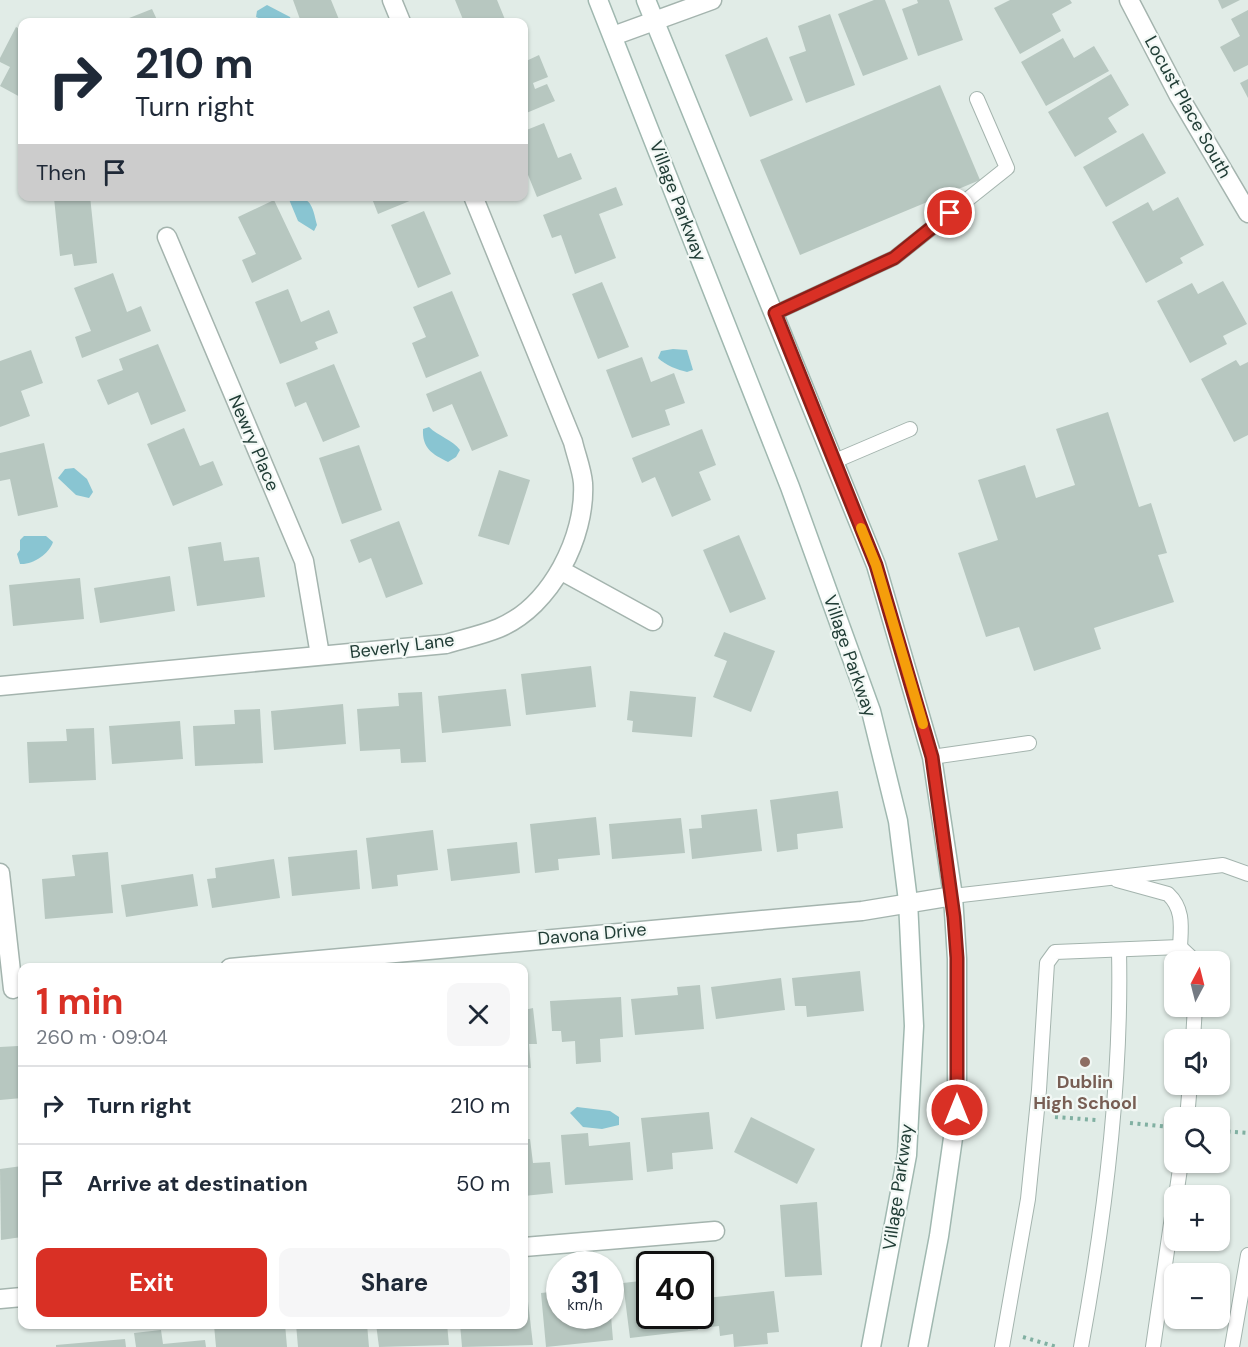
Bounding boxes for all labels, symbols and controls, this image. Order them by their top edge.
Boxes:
street label: Locust Place South [1139,32,1237,182]
text: 210 m [135,36,253,91]
icon: right [36,42,114,120]
text: Turn right [135,89,255,124]
street label: Village Parkway [644,137,712,265]
icon: arrive [98,156,131,189]
text: Then [36,158,86,187]
pin [924,187,975,238]
icon: arrive [933,196,966,229]
street label: Newry Place [223,391,285,495]
street label: Village Parkway [818,592,882,720]
street label: Beverly Lane [348,628,456,664]
street label: Davona Drive [537,917,647,951]
north arrow [1164,951,1230,1017]
map controls [1164,951,1230,1329]
text: 1 min [36,978,124,1025]
button: close [447,983,510,1046]
text: 260 m · 09:04 [36,1024,168,1050]
button: sound [1164,1029,1230,1095]
marker: Dublin High School [1078,1055,1092,1069]
place label: Dublin High School [1033,1070,1137,1115]
position arrow [925,1078,989,1142]
icon: right [36,1089,69,1122]
text: Turn right [87,1091,192,1120]
text: 210 m [450,1091,510,1120]
button: search [1164,1107,1230,1173]
street label: Village Parkway [877,1122,919,1252]
icon: arrive [36,1167,69,1200]
text: Arrive at destination [87,1169,308,1198]
text: 50 m [456,1169,510,1198]
button: + [1164,1185,1230,1251]
button: Exit [36,1248,267,1317]
button: Share [279,1248,510,1317]
speed limit sign: 40 [636,1251,714,1329]
text: 31 [571,1263,599,1302]
button: − [1164,1263,1230,1329]
text: km/h [567,1295,603,1315]

